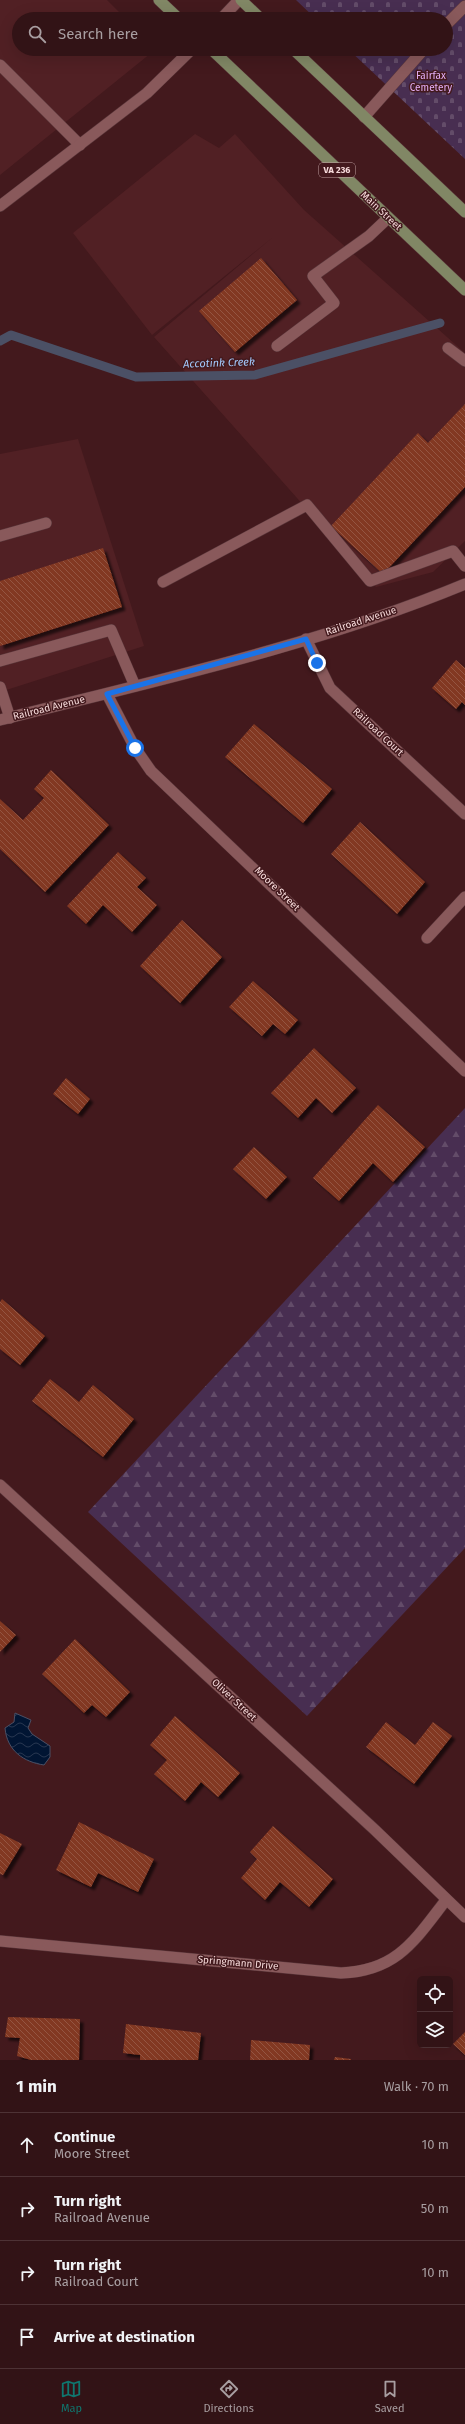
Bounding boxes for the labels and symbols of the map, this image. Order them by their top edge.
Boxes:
park label: Fairfax Cemetery [410,70,452,94]
road number: VA 236 [319,163,355,177]
street label: Main Street [358,189,404,233]
water label: Accotink Creek [182,355,255,371]
street label: Railroad Avenue [324,604,398,638]
route end [308,654,326,672]
street label: Railroad Avenue [12,693,86,723]
street label: Railroad Court [350,705,406,759]
route start [126,739,144,757]
street label: Moore Street [252,864,302,914]
street label: Oliver Street [209,1676,259,1724]
street label: Springmann Drive [197,1953,279,1973]

